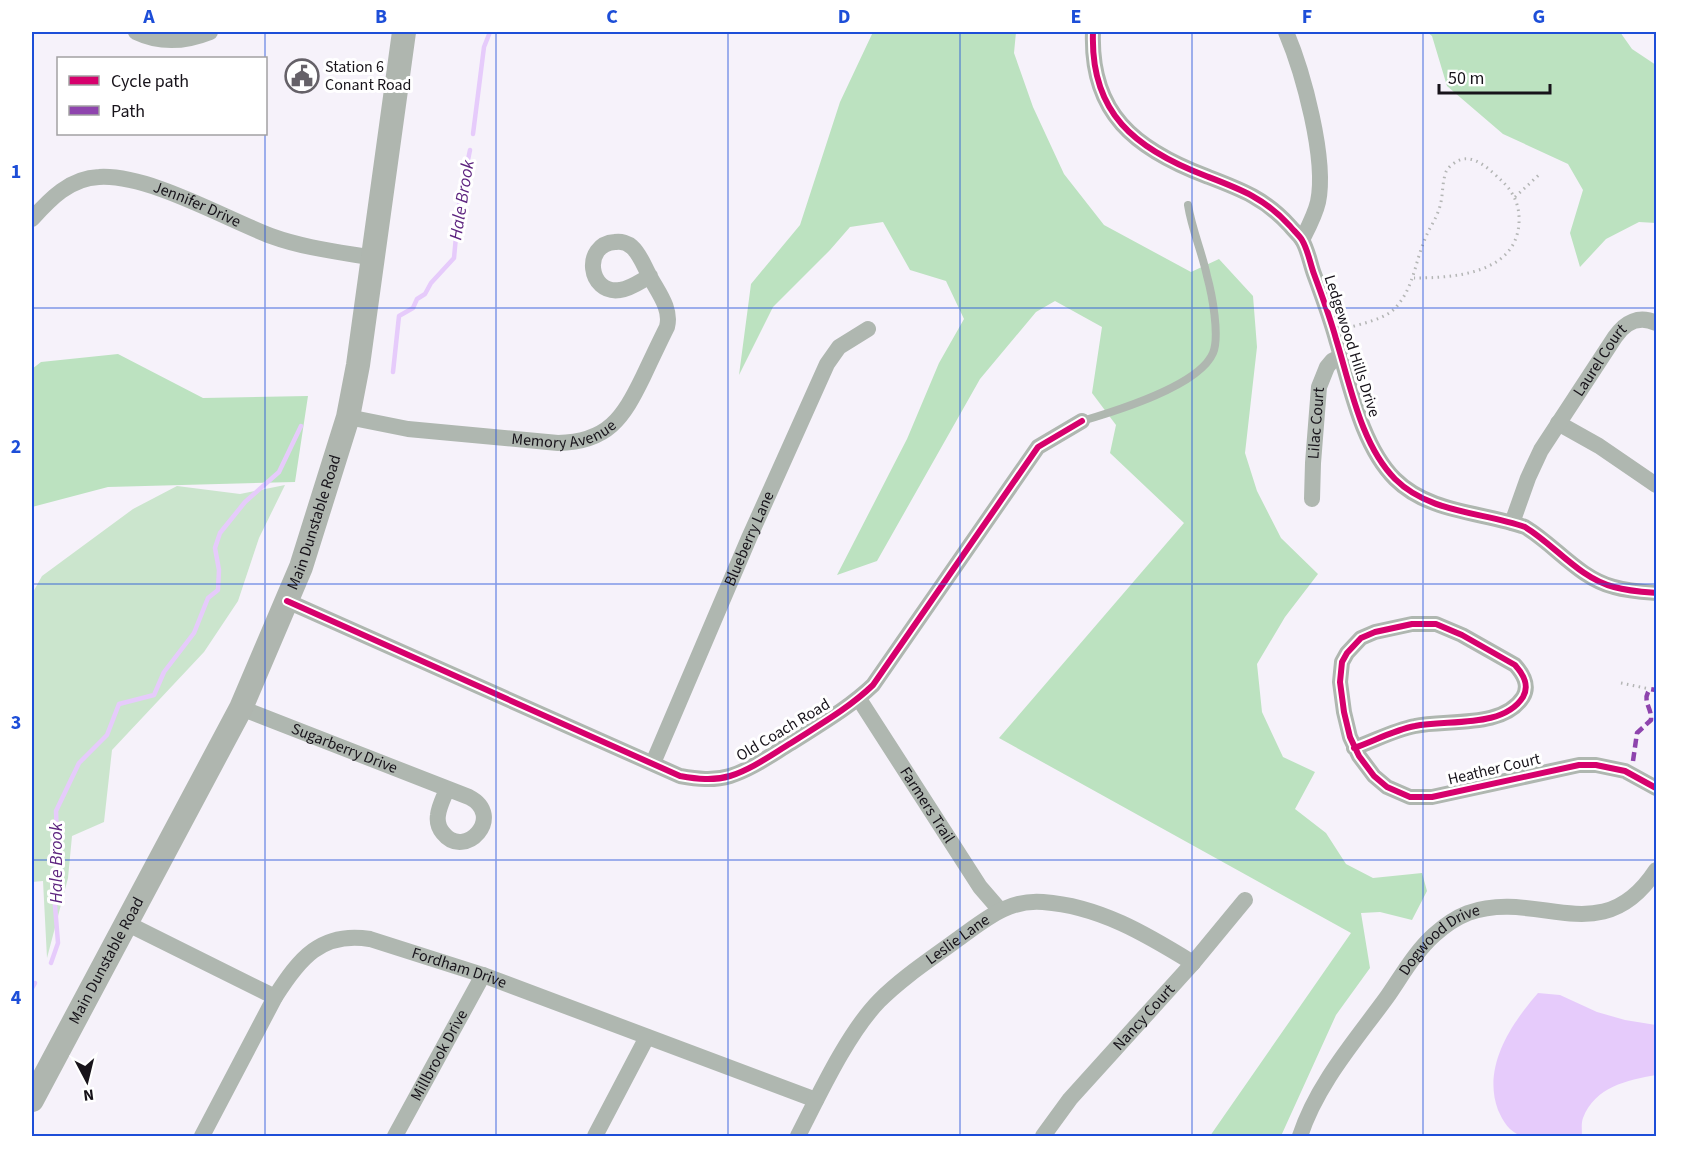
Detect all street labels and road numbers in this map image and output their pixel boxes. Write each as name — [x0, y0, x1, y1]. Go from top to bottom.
street label: Jennifer Drive — [150, 176, 244, 233]
street label: Ledgewood Hills Drive — [1319, 272, 1385, 420]
street label: Laurel Court — [1568, 318, 1632, 401]
street label: Lilac Court — [1302, 386, 1330, 460]
street label: Memory Avenue — [511, 415, 621, 454]
street label: Main Dunstable Road — [281, 452, 346, 593]
street label: Blueberry Lane — [719, 488, 780, 590]
street label: Old Coach Road — [732, 693, 834, 767]
street label: Sugarberry Drive — [288, 718, 401, 779]
street label: Heather Court — [1446, 748, 1543, 790]
street label: Farmers Trail — [894, 763, 960, 847]
street label: Main Dunstable Road — [63, 893, 149, 1028]
street label: Dogwood Drive — [1394, 899, 1482, 980]
street label: Leslie Lane — [921, 909, 994, 970]
street label: Fordham Drive — [409, 942, 510, 994]
street label: Nancy Court — [1108, 979, 1180, 1055]
street label: Millbrook Drive — [405, 1006, 473, 1105]

